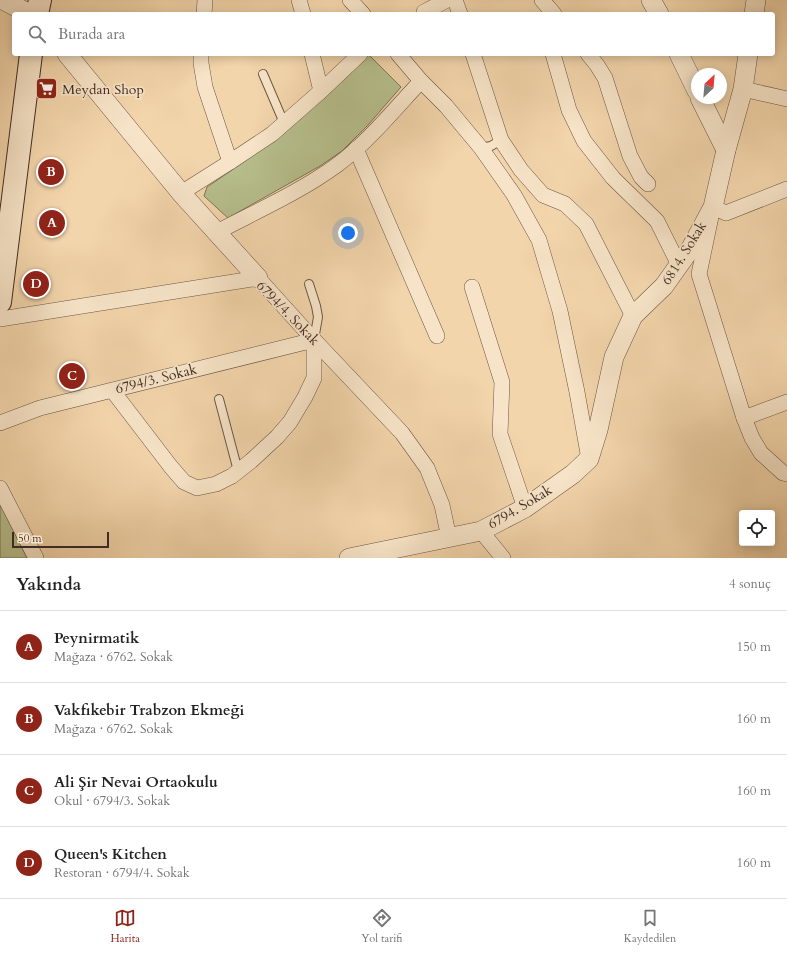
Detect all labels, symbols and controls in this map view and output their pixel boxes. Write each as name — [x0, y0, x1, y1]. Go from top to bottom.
search box — [12, 12, 775, 56]
icon: search — [26, 23, 48, 45]
text: Burada ara — [58, 24, 125, 44]
north arrow — [691, 68, 727, 104]
supermarket icon: Meydan Shop — [33, 76, 59, 102]
place label: Meydan Shop — [62, 80, 144, 99]
pin: B — [38, 157, 64, 187]
pin: A — [39, 208, 65, 238]
street label: 6814. Sokak — [657, 217, 711, 288]
your location — [338, 223, 358, 243]
pin: D — [23, 269, 49, 299]
street label: 6794/4. Sokak — [252, 276, 324, 350]
street label: 6794/3. Sokak — [113, 360, 199, 398]
pin: C — [59, 361, 85, 391]
street label: 6794. Sokak — [484, 480, 556, 534]
map controls — [739, 510, 775, 546]
button: locate — [739, 510, 775, 546]
scale bar — [12, 530, 109, 549]
text: 50 m — [18, 531, 42, 546]
text: Yakında — [16, 573, 81, 596]
text: 4 sonuç — [729, 575, 771, 593]
text: Peynirmatik — [54, 628, 139, 648]
text: A — [24, 638, 34, 656]
text: 150 m — [737, 638, 771, 656]
text: Mağaza · 6762. Sokak — [54, 648, 173, 666]
text: Vakfıkebir Trabzon Ekmeği — [54, 700, 244, 720]
text: B — [24, 710, 34, 728]
text: 160 m — [737, 710, 771, 728]
text: Mağaza · 6762. Sokak — [54, 720, 173, 738]
text: Ali Şir Nevai Ortaokulu — [54, 772, 218, 792]
text: C — [24, 782, 34, 800]
text: 160 m — [737, 782, 771, 800]
text: Okul · 6794/3. Sokak — [54, 792, 170, 810]
text: Queen's Kitchen — [54, 844, 167, 864]
text: D — [23, 854, 35, 872]
text: 160 m — [737, 854, 771, 872]
text: Restoran · 6794/4. Sokak — [54, 864, 190, 882]
tab: Harita — [111, 907, 140, 946]
tab: Yol tarifi — [361, 907, 403, 946]
tab: Kaydedilen — [624, 907, 676, 946]

